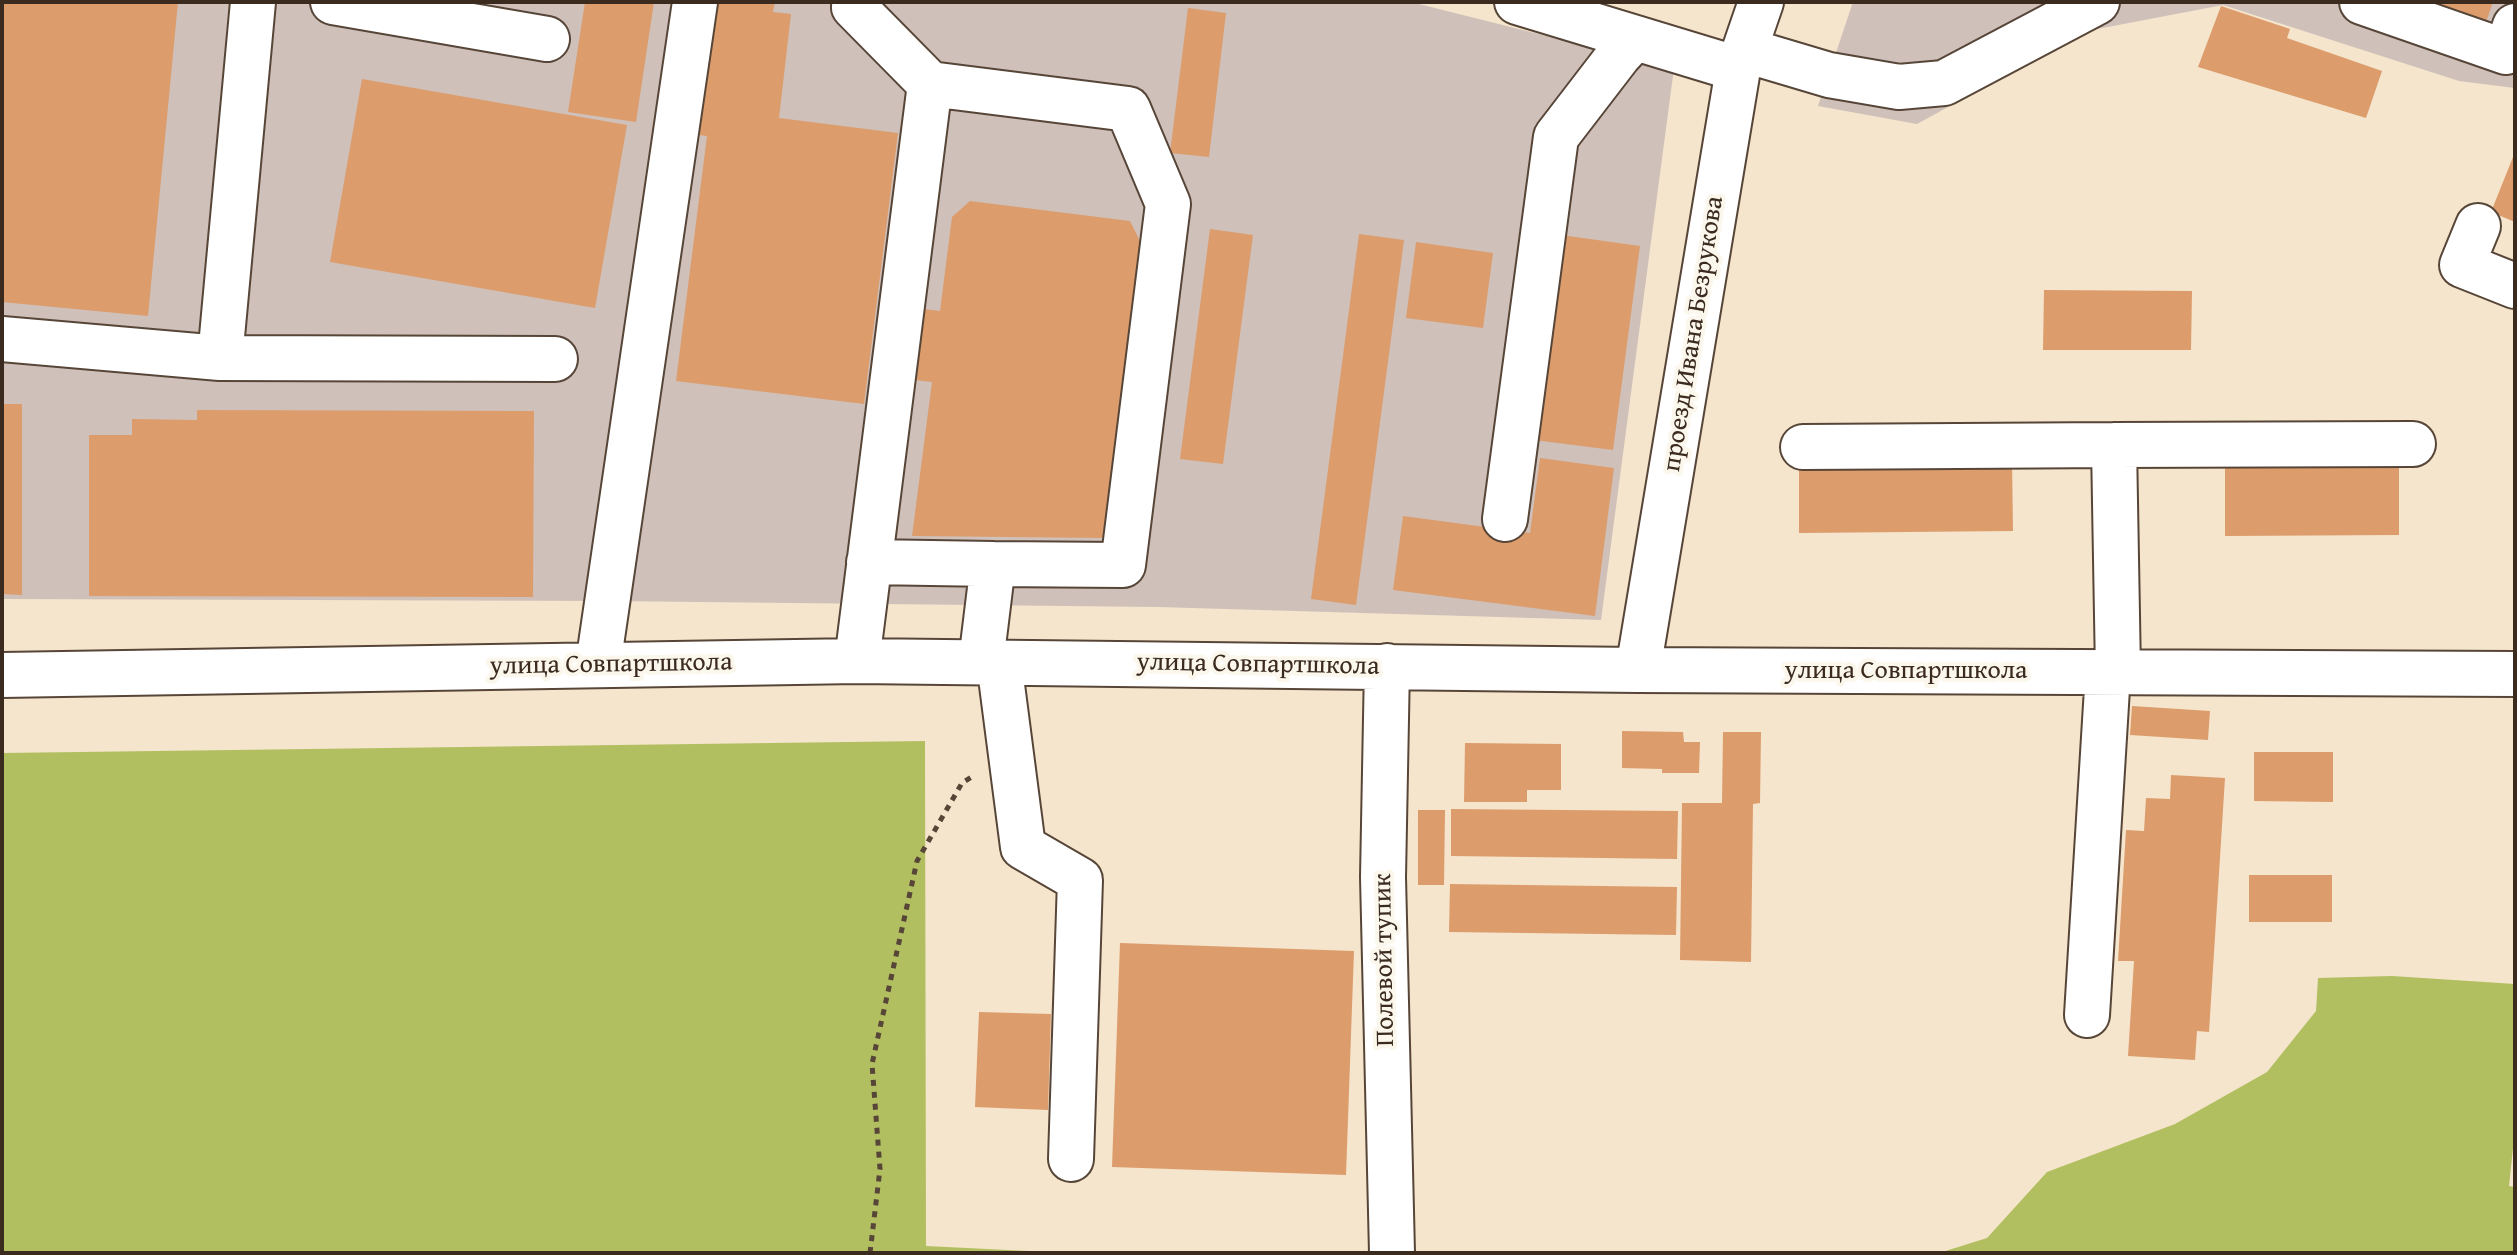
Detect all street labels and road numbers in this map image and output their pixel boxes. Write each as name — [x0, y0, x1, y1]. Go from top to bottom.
street label: проезд Ивана Безрукова — [1657, 194, 1731, 474]
street label: улица Совпартшкола — [489, 647, 733, 683]
street label: улица Совпартшкола — [1136, 647, 1380, 683]
street label: улица Совпартшкола — [1785, 655, 2027, 687]
street label: Полевой тупик — [1368, 873, 1402, 1047]

